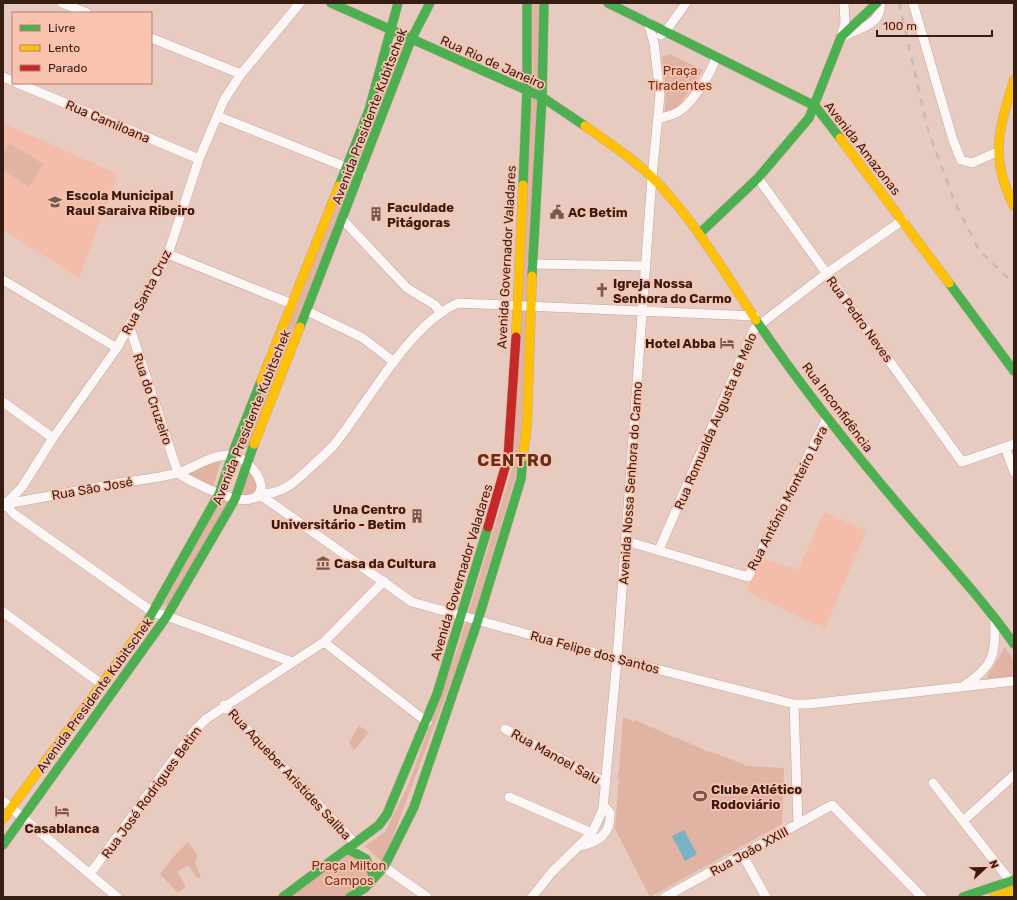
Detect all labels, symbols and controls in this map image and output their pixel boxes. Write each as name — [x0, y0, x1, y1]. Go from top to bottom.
legend — [12, 12, 152, 84]
scale bar — [877, 12, 992, 38]
text: 100 m — [883, 19, 917, 33]
text: Livre — [48, 21, 76, 35]
street label: Avenida Presidente Kubitschek — [329, 26, 410, 206]
street label: Rua Rio de Janeiro — [438, 33, 548, 92]
text: Lento — [48, 41, 80, 55]
text: Parado — [48, 61, 87, 75]
park label: Praça Tiradentes — [648, 63, 713, 93]
street label: Rua Camiloana — [63, 97, 152, 146]
street label: Avenida Amazonas — [821, 99, 904, 198]
street label: Avenida Governador Valadares — [494, 165, 519, 349]
place label: Escola Municipal Raul Saraiva Ribeiro — [66, 188, 195, 218]
school or university icon: Escola Municipal Raul Saraiva Ribeiro — [47, 194, 63, 210]
place label: Faculdade Pitágoras — [387, 200, 454, 230]
public building icon: AC Betim — [549, 204, 565, 220]
place label: AC Betim — [568, 205, 628, 220]
building icon: Faculdade Pitágoras — [368, 206, 384, 222]
street label: Rua Santa Cruz — [119, 247, 174, 337]
street label: Rua Pedro Neves — [823, 273, 896, 365]
place label: Igreja Nossa Senhora do Carmo — [613, 276, 732, 306]
church icon: Igreja Nossa Senhora do Carmo — [594, 282, 610, 298]
street label: Avenida Presidente Kubitschek — [209, 327, 294, 507]
street label: Rua Romualda Augusta de Melo — [671, 331, 761, 512]
hotel icon: Hotel Abba — [719, 335, 735, 351]
place label: Hotel Abba — [645, 336, 716, 351]
street label: Rua do Cruzeiro — [130, 351, 175, 447]
street label: Rua Inconfidência — [799, 360, 876, 455]
street label: Avenida Nossa Senhora do Carmo — [616, 381, 645, 585]
street label: Rua Antônio Monteiro Lara — [744, 423, 830, 573]
district label: CENTRO — [477, 450, 553, 470]
street label: Rua São José — [50, 474, 134, 503]
street label: Avenida Governador Valadares — [427, 482, 496, 662]
place label: Una Centro Universitário - Betim — [271, 502, 406, 532]
building icon: Una Centro Universitário - Betim — [409, 508, 425, 524]
museum icon: Casa da Cultura — [315, 555, 331, 571]
place label: Casa da Cultura — [334, 556, 436, 571]
street label: Avenida Presidente Kubitschek — [33, 615, 156, 775]
street label: Rua Felipe dos Santos — [529, 628, 661, 677]
street label: Rua Aqueber Aristides Saliba — [225, 706, 354, 843]
street label: Rua José Rodrigues Betim — [98, 723, 205, 862]
street label: Rua Manoel Salu — [509, 726, 603, 787]
place label: Clube Atlético Rodoviário — [711, 782, 802, 812]
sports icon: Clube Atlético Rodoviário — [692, 788, 708, 804]
hotel icon: Casablanca — [54, 803, 70, 819]
place label: Casablanca — [25, 821, 99, 836]
street label: Rua João XXIII — [707, 824, 791, 879]
north arrow — [965, 848, 1005, 888]
park label: Praça Milton Campos — [312, 858, 386, 888]
text: N — [986, 858, 1001, 871]

